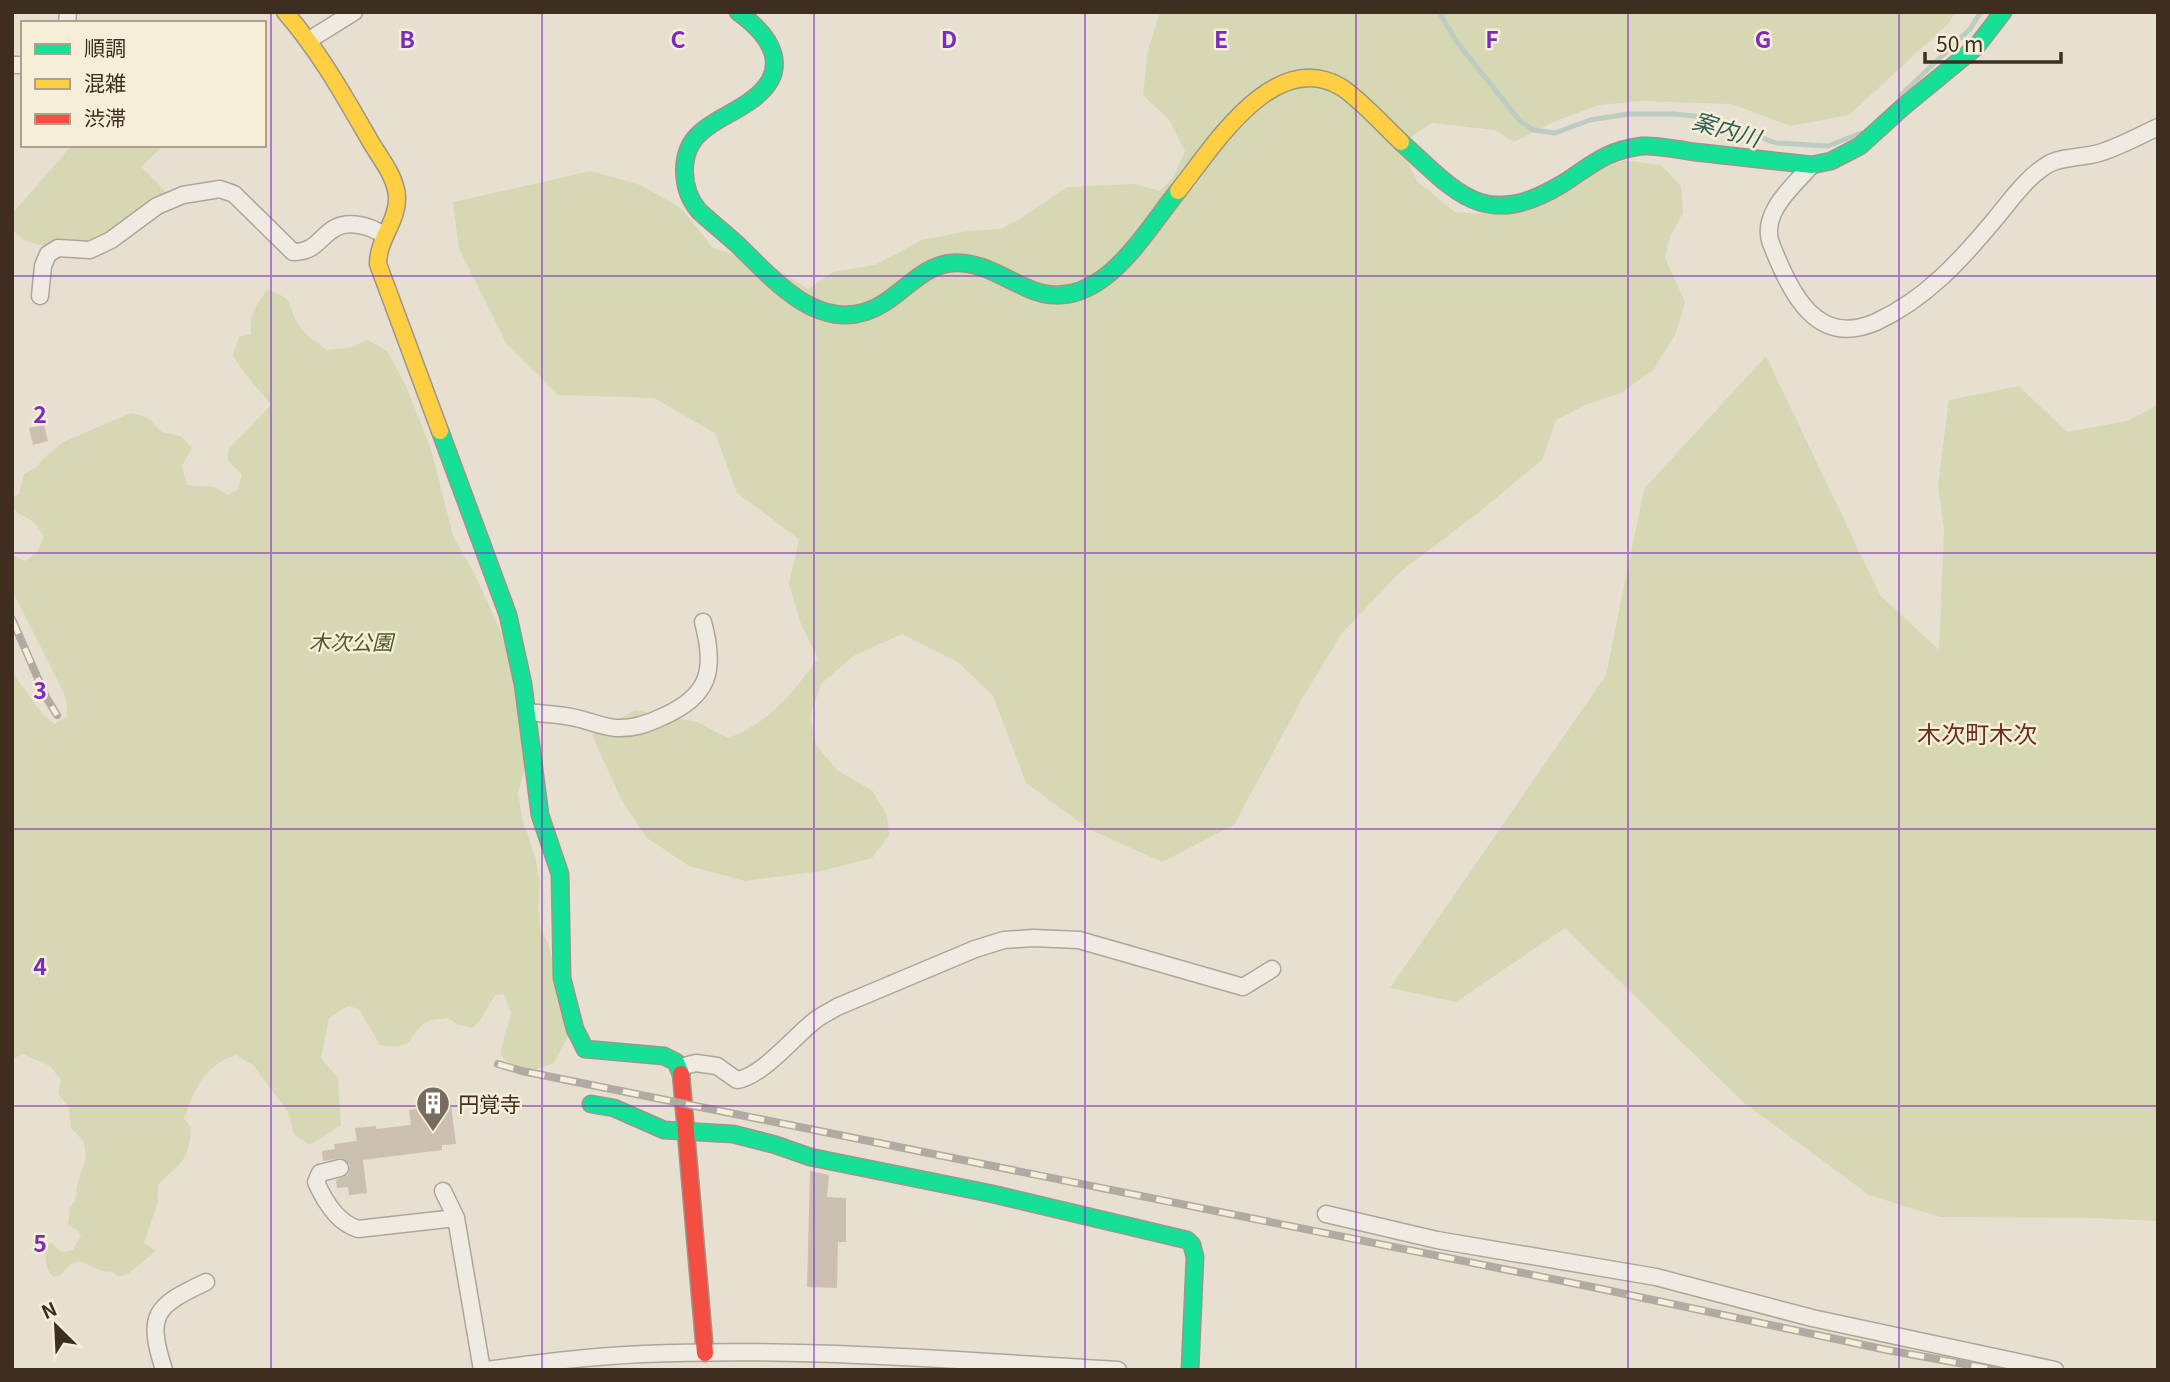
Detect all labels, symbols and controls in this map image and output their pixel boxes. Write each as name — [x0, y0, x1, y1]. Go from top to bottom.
legend — [21, 21, 266, 147]
text: B — [399, 21, 415, 55]
text: C — [670, 21, 686, 55]
text: D — [941, 21, 957, 55]
text: E — [1214, 21, 1228, 55]
text: F — [1485, 21, 1499, 55]
text: G — [1755, 21, 1771, 55]
scale bar — [1925, 21, 2062, 65]
text: 50 m — [1936, 28, 1983, 58]
text: 順調 — [84, 32, 126, 62]
text: 混雑 — [84, 67, 126, 97]
text: 渋滞 — [84, 102, 126, 132]
water label: 案内川 — [1689, 102, 1768, 155]
text: 2 — [33, 396, 47, 430]
park label: 木次公園 — [309, 626, 396, 656]
text: 3 — [33, 672, 47, 706]
district label: 木次町木次 — [1917, 715, 2037, 750]
text: 4 — [33, 948, 47, 982]
building icon: 円覚寺 — [414, 1084, 452, 1133]
place label: 円覚寺 — [458, 1088, 521, 1118]
text: 5 — [33, 1225, 47, 1259]
north arrow — [21, 1291, 91, 1361]
text: N — [36, 1294, 60, 1324]

